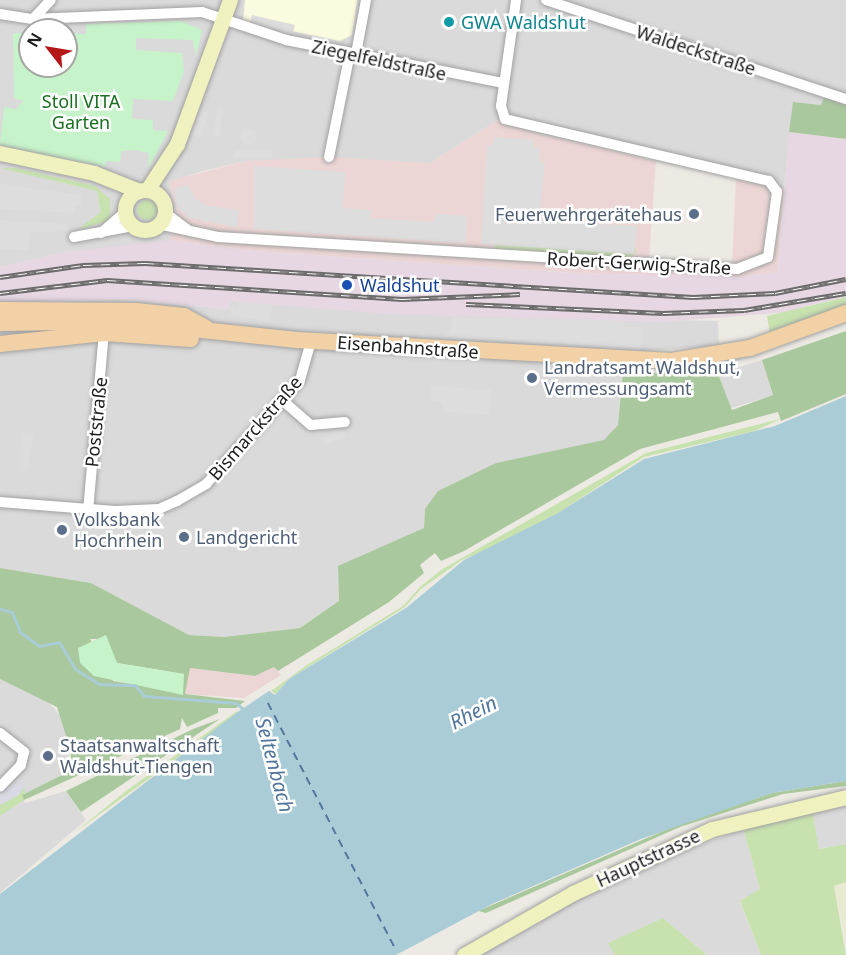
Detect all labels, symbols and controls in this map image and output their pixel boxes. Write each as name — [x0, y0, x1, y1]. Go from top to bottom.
place label: GWA Waldshut — [461, 11, 586, 33]
marker: GWA Waldshut — [442, 15, 456, 29]
north arrow — [18, 18, 78, 78]
street label: Waldeckstraße — [634, 21, 758, 79]
text: N — [22, 29, 47, 51]
street label: Ziegelfeldstraße — [310, 35, 448, 85]
park label: Stoll VITA Garten — [42, 91, 120, 134]
place label: Feuerwehrgerätehaus — [495, 203, 682, 225]
marker: Feuerwehrgerätehaus — [687, 207, 701, 221]
street label: Robert-Gerwig-Straße — [546, 247, 732, 279]
place label: Waldshut — [360, 274, 440, 296]
marker: Waldshut — [338, 276, 356, 294]
street label: Eisenbahnstraße — [337, 331, 479, 363]
place label: Landratsamt Waldshut, Vermessungsamt — [544, 357, 741, 400]
street label: Bismarckstraße — [204, 371, 306, 485]
marker: Landratsamt Waldshut, Vermessungsamt — [525, 371, 539, 385]
street label: Poststraße — [81, 376, 111, 468]
place label: Volksbank Hochrhein — [74, 509, 162, 552]
marker: Volksbank Hochrhein — [55, 523, 69, 537]
place label: Landgericht — [196, 526, 297, 548]
marker: Landgericht — [177, 530, 191, 544]
water label: Rhein — [445, 690, 501, 734]
water label: Seltenbach — [251, 715, 299, 815]
place label: Staatsanwaltschaft Waldshut-Tiengen — [60, 735, 219, 777]
marker: Staatsanwaltschaft Waldshut-Tiengen — [41, 749, 55, 763]
street label: Hauptstrasse — [593, 825, 703, 891]

